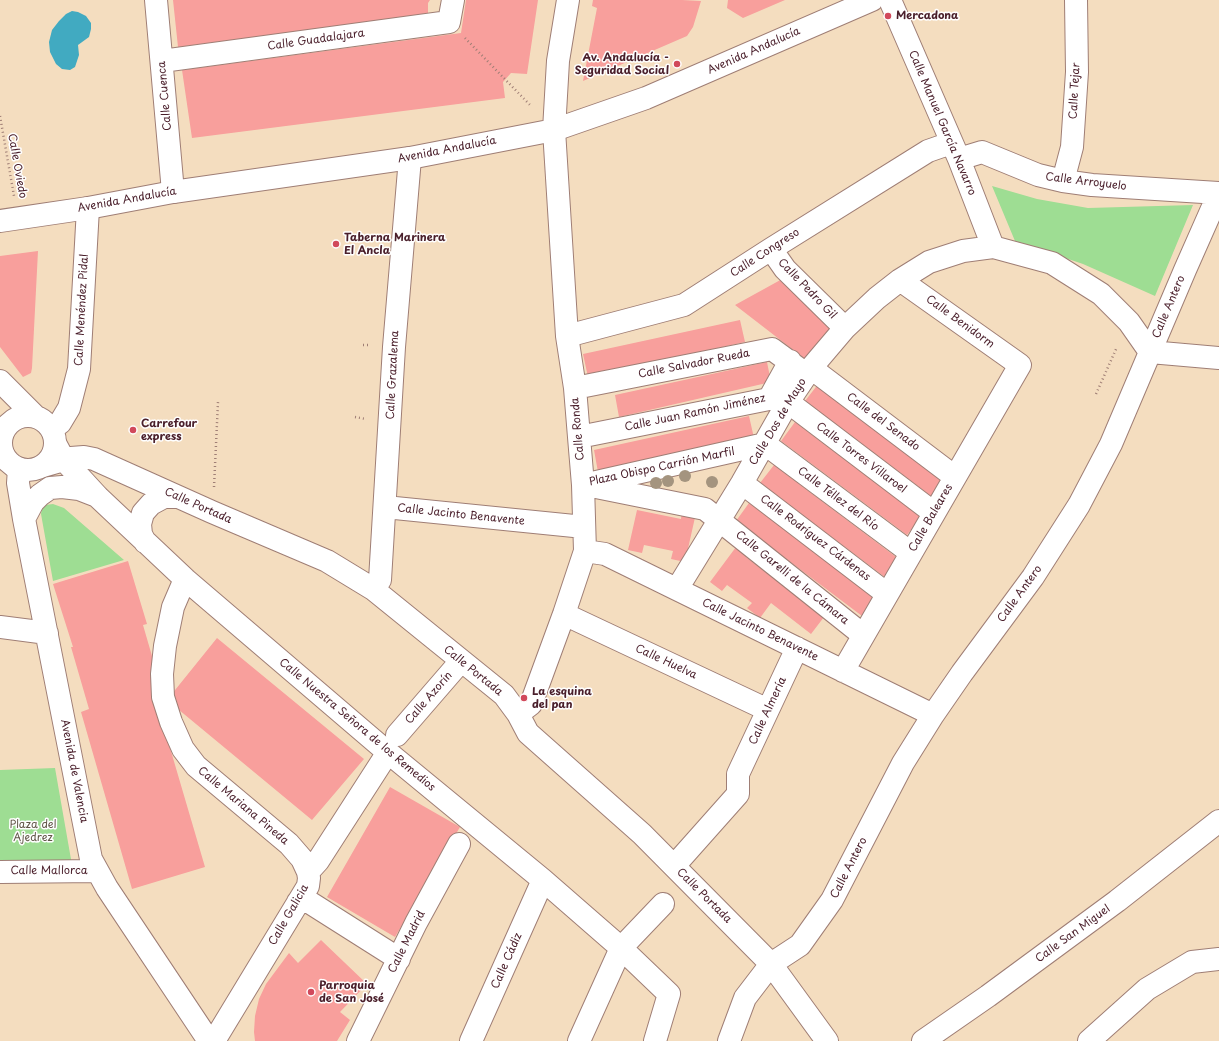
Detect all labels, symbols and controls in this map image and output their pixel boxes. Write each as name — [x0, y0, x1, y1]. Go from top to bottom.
place label: Mercadona — [896, 9, 959, 23]
marker: Mercadona — [883, 11, 893, 21]
street label: Avenida Andalucía — [706, 25, 802, 77]
street label: Calle Guadalajara — [267, 27, 365, 53]
street label: Calle Manuel García Navarro — [905, 49, 979, 197]
place label: Av. Andalucía - Seguridad Social — [575, 51, 669, 77]
marker: Av. Andalucía - Seguridad Social — [672, 59, 682, 69]
street label: Calle Cuenca — [155, 61, 175, 131]
street label: Calle Tejar — [1067, 62, 1083, 120]
street label: Calle Oviedo — [5, 133, 29, 199]
street label: Avenida Andalucía — [397, 134, 497, 166]
street label: Calle Arroyuelo — [1045, 170, 1127, 194]
street label: Avenida Andalucía — [77, 185, 177, 215]
street label: Calle Congreso — [728, 226, 802, 280]
place label: Taberna Marinera El Ancla — [344, 231, 446, 257]
marker: Taberna Marinera El Ancla — [331, 239, 341, 249]
street label: Calle Menéndez Pidal — [72, 253, 92, 367]
street label: Calle Pedro Gil — [775, 256, 839, 322]
street label: Calle Antero — [1150, 274, 1188, 340]
street label: Calle Benidorm — [923, 293, 997, 351]
street label: Calle Grazalema — [384, 330, 402, 420]
street label: Calle Salvador Rueda — [637, 347, 751, 381]
street label: Calle Dos de Mayo — [747, 376, 809, 468]
street label: Calle del Senado — [844, 390, 922, 454]
street label: Calle Juan Ramón Jiménez — [624, 392, 766, 434]
street label: Calle Ronda — [569, 397, 587, 461]
place label: Carrefour express — [141, 417, 197, 443]
street label: Calle Torres Villaroel — [813, 420, 909, 496]
marker: Carrefour express — [128, 425, 138, 435]
street label: Plaza Obispo Carrión Marfil — [588, 445, 736, 489]
street label: Calle Téllez del Río — [795, 464, 881, 534]
street label: Calle Baleares — [906, 482, 956, 554]
street label: Calle Portada — [162, 485, 234, 527]
street label: Calle Rodríguez Cárdenas — [757, 492, 873, 584]
street label: Calle Jacinto Benavente — [397, 502, 525, 528]
street label: Calle Garelli de la Cámara — [733, 528, 851, 628]
street label: Calle Antero — [995, 563, 1045, 625]
street label: Calle Jacinto Benavente — [700, 596, 820, 664]
street label: Calle Huelva — [633, 642, 699, 682]
street label: Calle Portada — [441, 643, 505, 699]
street label: Calle Nuestra Señora de los Remedios — [276, 656, 438, 794]
street label: Calle Azorín — [403, 669, 455, 727]
street label: Calle Almería — [747, 675, 789, 747]
place label: La esquina del pan — [532, 685, 592, 711]
marker: La esquina del pan — [519, 693, 529, 703]
street label: Avenida de Valencia — [57, 718, 91, 824]
street label: Calle Mariana Pineda — [195, 764, 291, 848]
park label: Plaza del Ajedrez — [9, 818, 57, 844]
street label: Calle Antero — [828, 835, 870, 901]
street label: Calle Mallorca — [10, 864, 88, 878]
street label: Calle Portada — [674, 866, 734, 926]
street label: Calle Galicia — [266, 882, 312, 948]
street label: Calle San Miguel — [1033, 902, 1113, 966]
street label: Calle Madrid — [386, 909, 428, 975]
street label: Calle Cádiz — [489, 931, 525, 991]
place label: Parroquia de San José — [319, 979, 384, 1005]
marker: Parroquia de San José — [306, 987, 316, 997]

